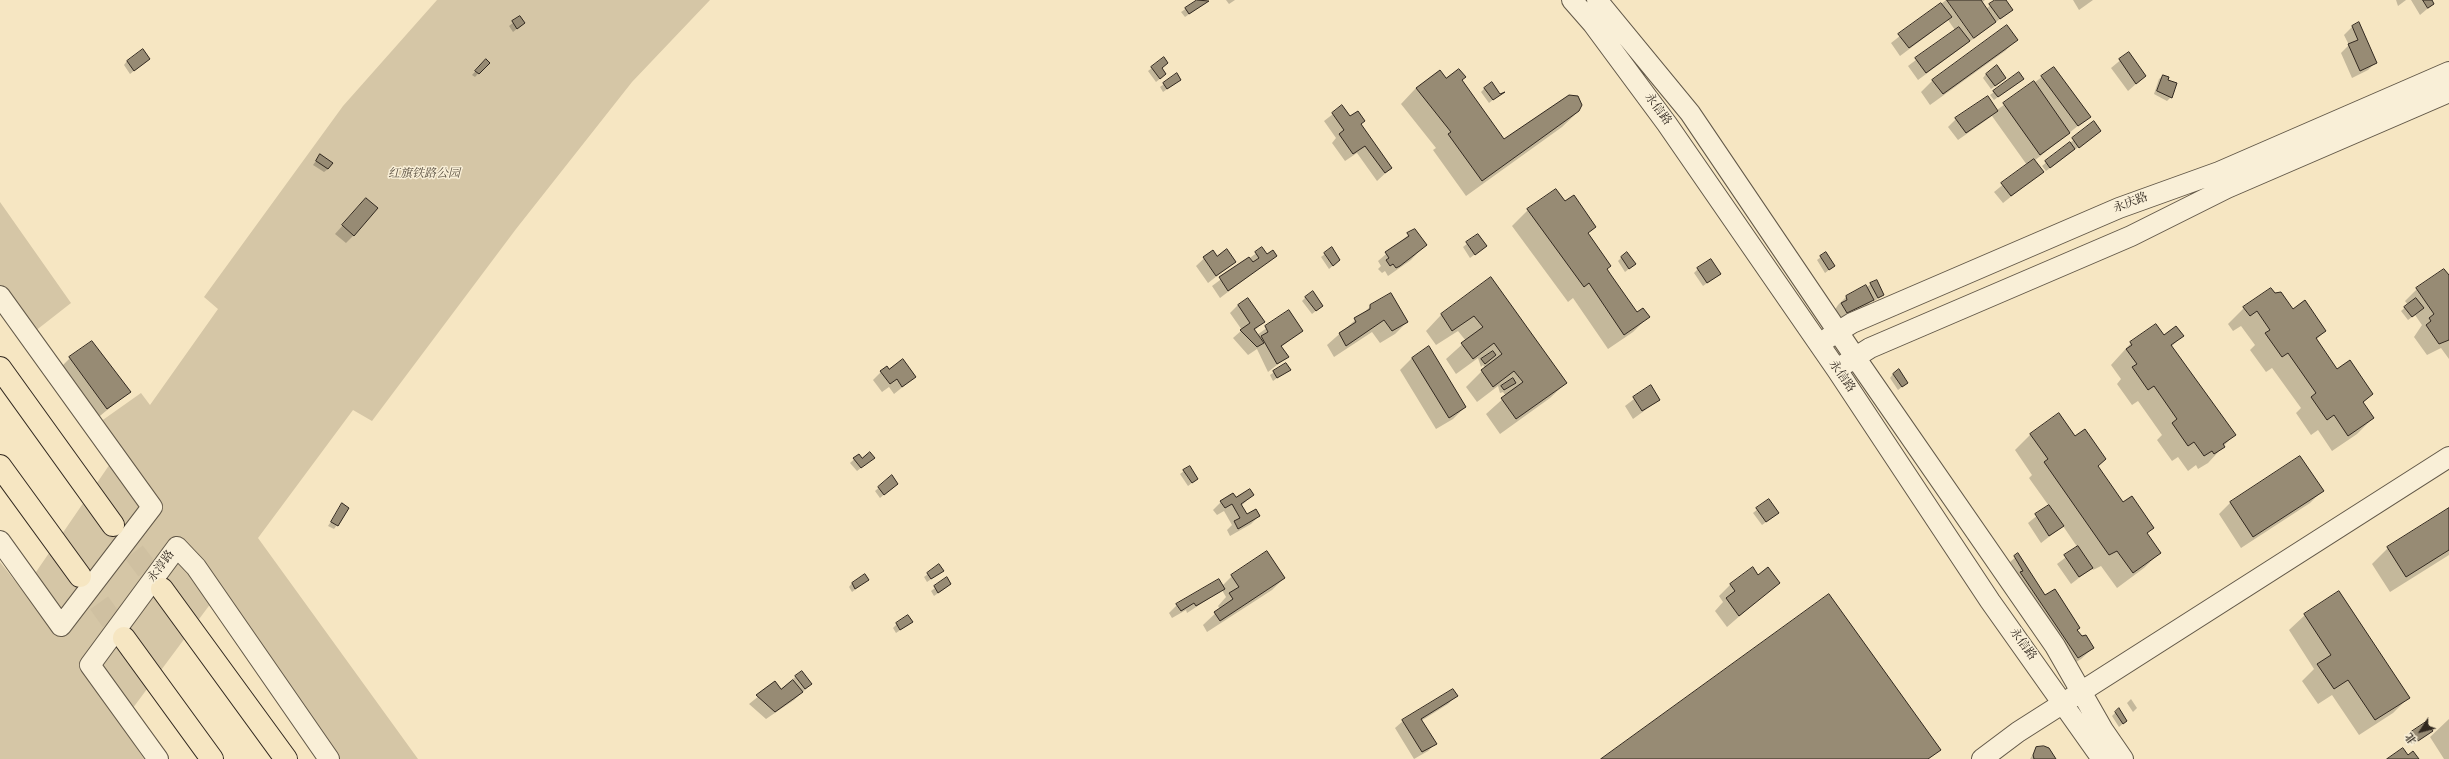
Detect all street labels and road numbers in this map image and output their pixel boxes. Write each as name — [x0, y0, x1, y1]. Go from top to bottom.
street label: 永信路 — [1641, 91, 1673, 129]
street label: 永庆路 — [2112, 191, 2150, 217]
street label: 永信路 — [1825, 358, 1857, 396]
street label: 永淳路 — [146, 548, 178, 586]
street label: 永信路 — [2006, 626, 2038, 664]

